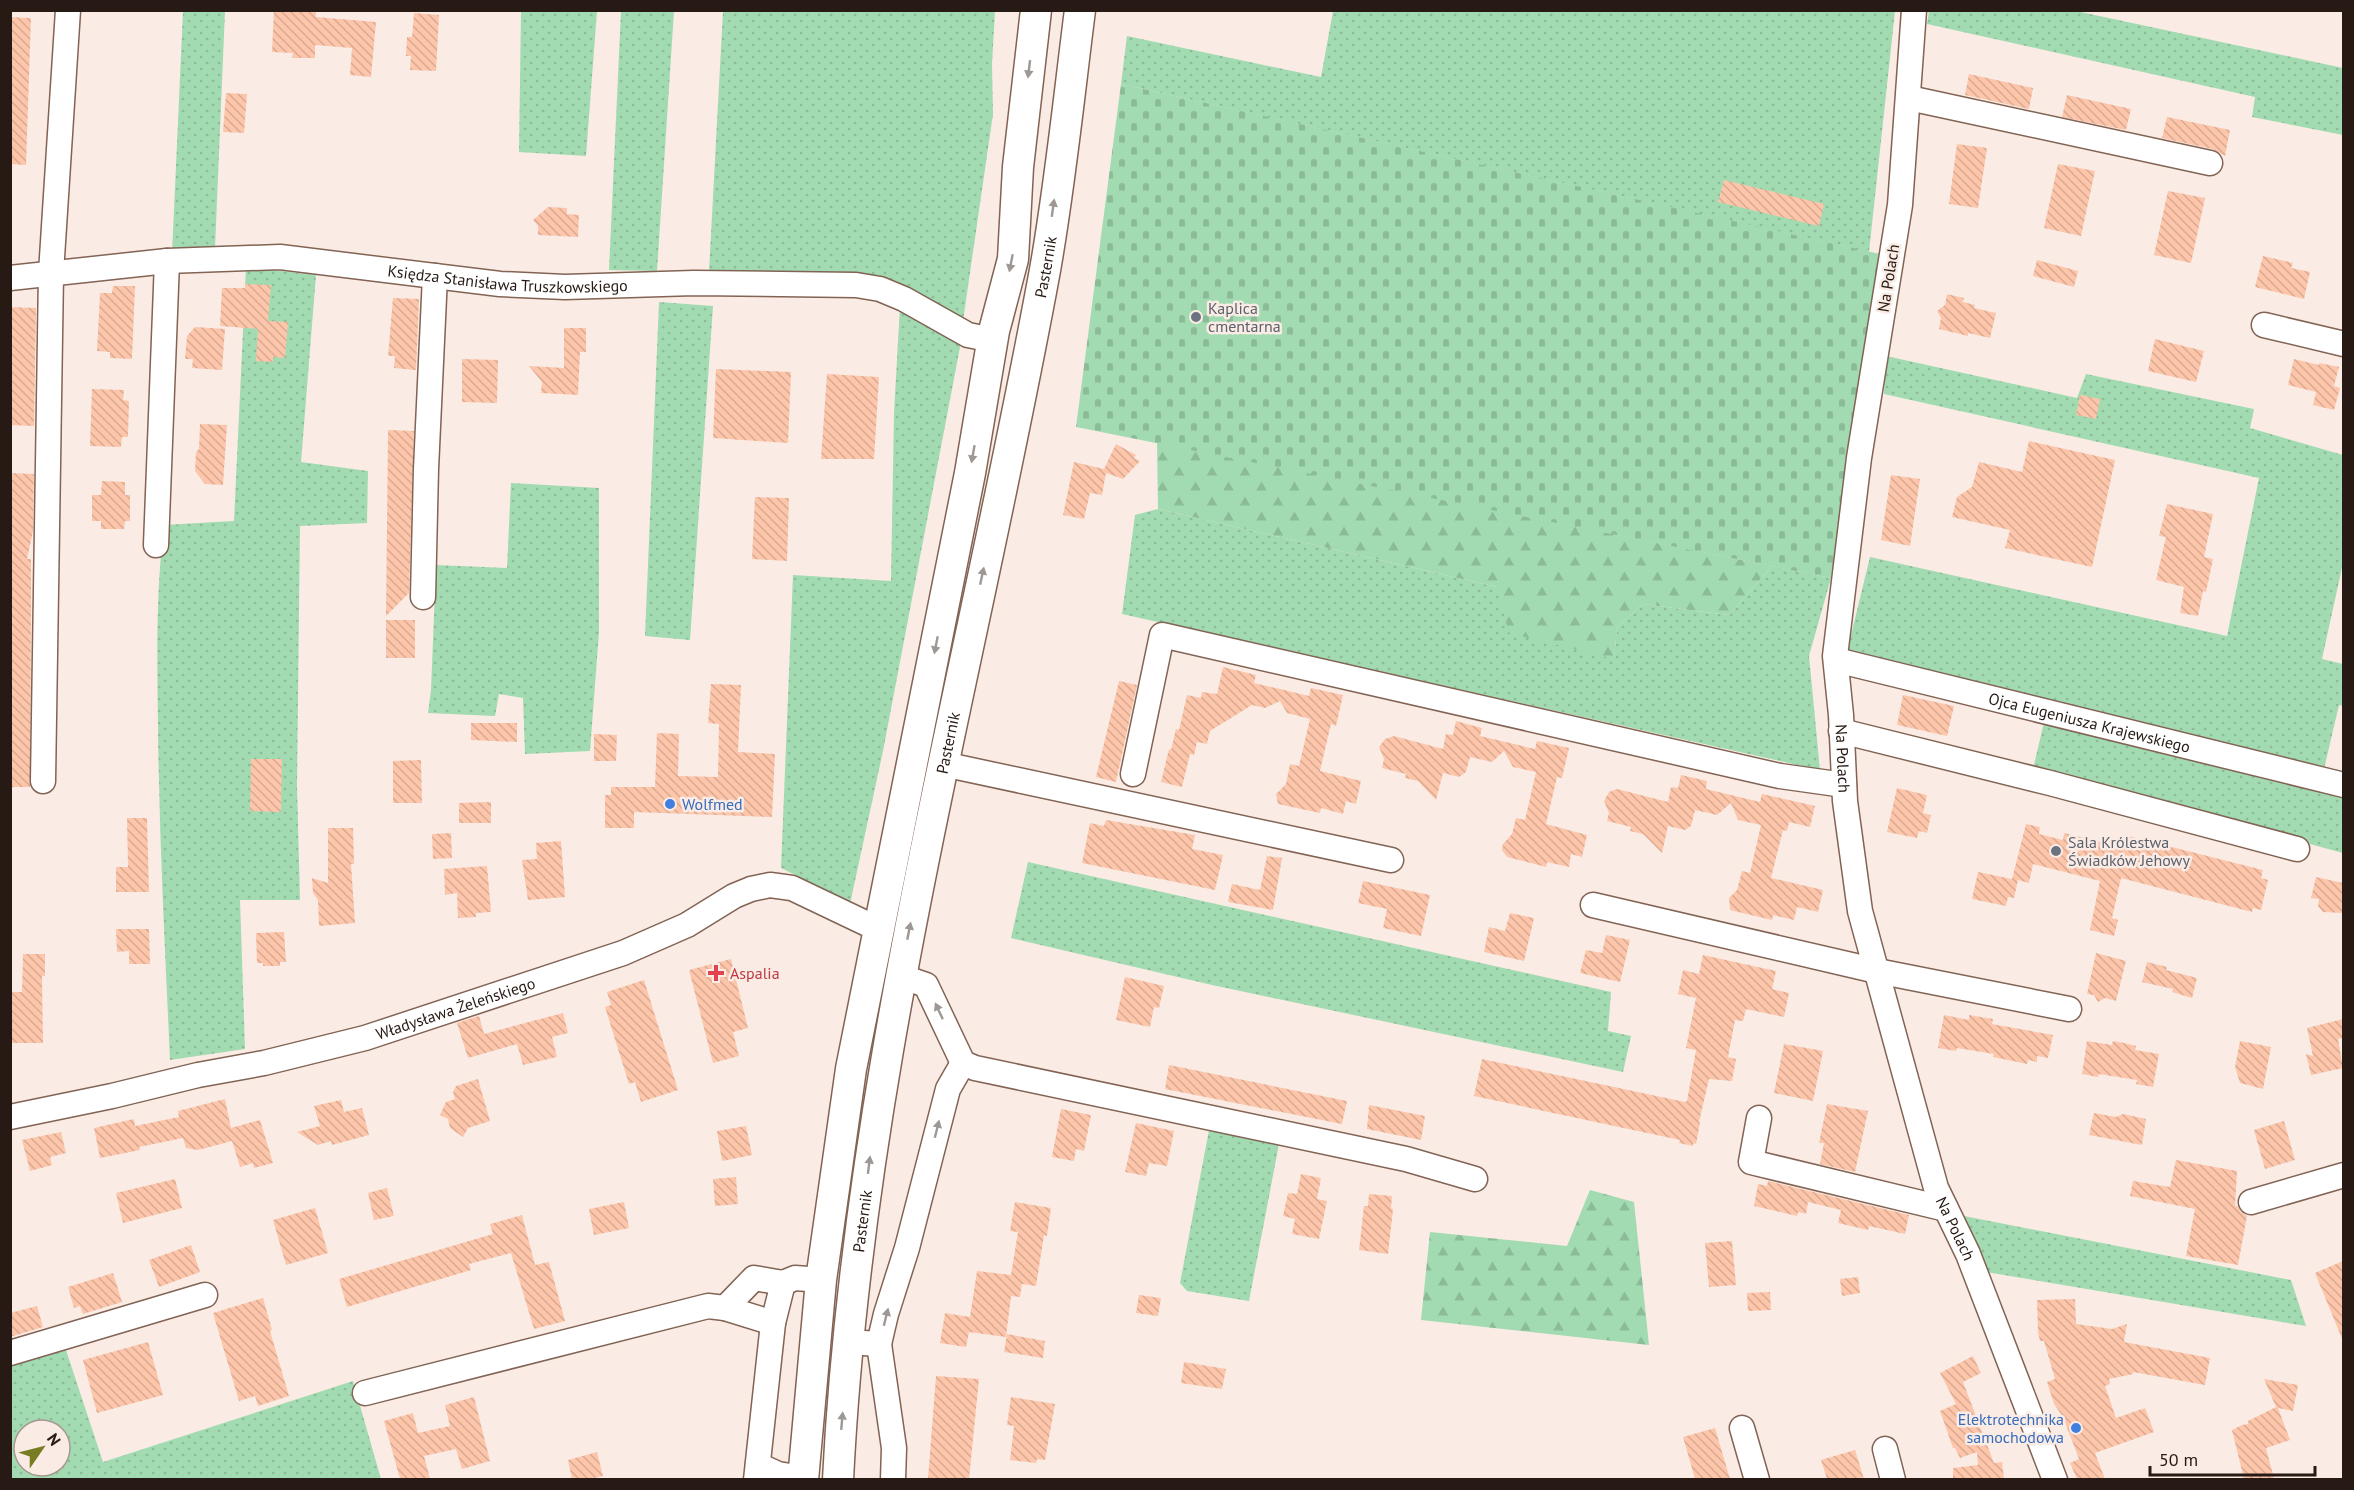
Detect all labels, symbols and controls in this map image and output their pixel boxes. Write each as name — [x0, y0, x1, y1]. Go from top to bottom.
one-way arrow — [1024, 59, 1034, 78]
one-way arrow — [1049, 199, 1058, 218]
street label: Pasternik — [1030, 234, 1061, 300]
street label: Na Polach — [1873, 243, 1903, 313]
one-way arrow — [1006, 253, 1015, 272]
street label: Księdza Stanisława Truszkowskiego — [387, 260, 628, 297]
place label: Kaplica cmentarna — [1208, 298, 1281, 336]
marker: Kaplica cmentarna — [1189, 310, 1203, 324]
one-way arrow — [968, 444, 977, 463]
one-way arrow — [978, 566, 987, 585]
one-way arrow — [931, 636, 940, 655]
street label: Ojca Eugeniusza Krajewskiego — [1987, 688, 2192, 757]
street label: Pasternik — [932, 710, 964, 776]
street label: Na Polach — [1831, 724, 1855, 793]
place label: Wolfmed — [682, 794, 743, 814]
marker: Wolfmed — [663, 797, 677, 811]
place label: Sala Królestwa Świadków Jehowy — [2068, 832, 2190, 870]
marker: Sala Królestwa Świadków Jehowy — [2049, 844, 2063, 858]
one-way arrow — [905, 921, 914, 940]
place label: Aspalia — [730, 963, 780, 983]
marker: Aspalia — [707, 964, 725, 982]
street label: Władysława Żeleńskiego — [373, 973, 538, 1044]
one-way arrow — [934, 1003, 943, 1020]
one-way arrow — [933, 1120, 943, 1138]
one-way arrow — [864, 1155, 874, 1174]
street label: Pasternik — [848, 1188, 876, 1253]
street label: Na Polach — [1932, 1193, 1979, 1263]
one-way arrow — [881, 1308, 891, 1326]
place label: Elektrotechnika samochodowa — [1958, 1409, 2064, 1447]
one-way arrow — [837, 1412, 847, 1431]
north arrow — [12, 1418, 72, 1478]
marker: Elektrotechnika samochodowa — [2069, 1421, 2083, 1435]
text: N — [43, 1429, 65, 1449]
scale bar — [2150, 1439, 2315, 1477]
text: 50 m — [2159, 1448, 2198, 1471]

